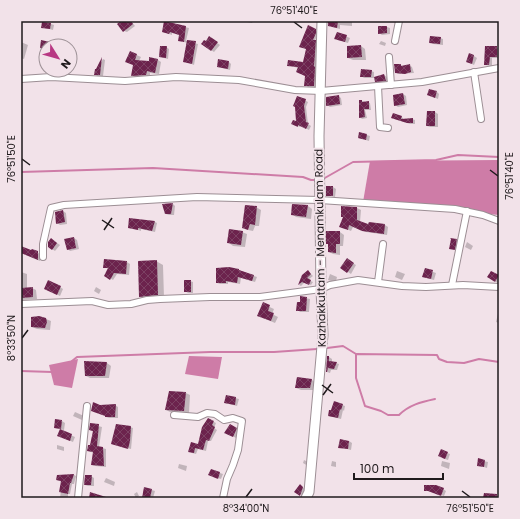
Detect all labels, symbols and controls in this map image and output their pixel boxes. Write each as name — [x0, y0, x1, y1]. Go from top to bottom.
text: 76°51'40"E — [270, 3, 318, 18]
north arrow — [38, 38, 78, 78]
text: N — [57, 56, 75, 72]
text: 76°51'50"E — [4, 135, 19, 183]
street label: Kazhakkuttam - Menamkulam Road — [310, 149, 330, 347]
text: 76°51'40"E — [502, 152, 517, 200]
text: 8°33'50"N — [4, 315, 19, 361]
scale bar — [354, 455, 443, 481]
text: 100 m — [360, 460, 394, 477]
text: 8°34'00"N — [223, 501, 269, 516]
text: 76°51'50"E — [446, 501, 494, 516]

